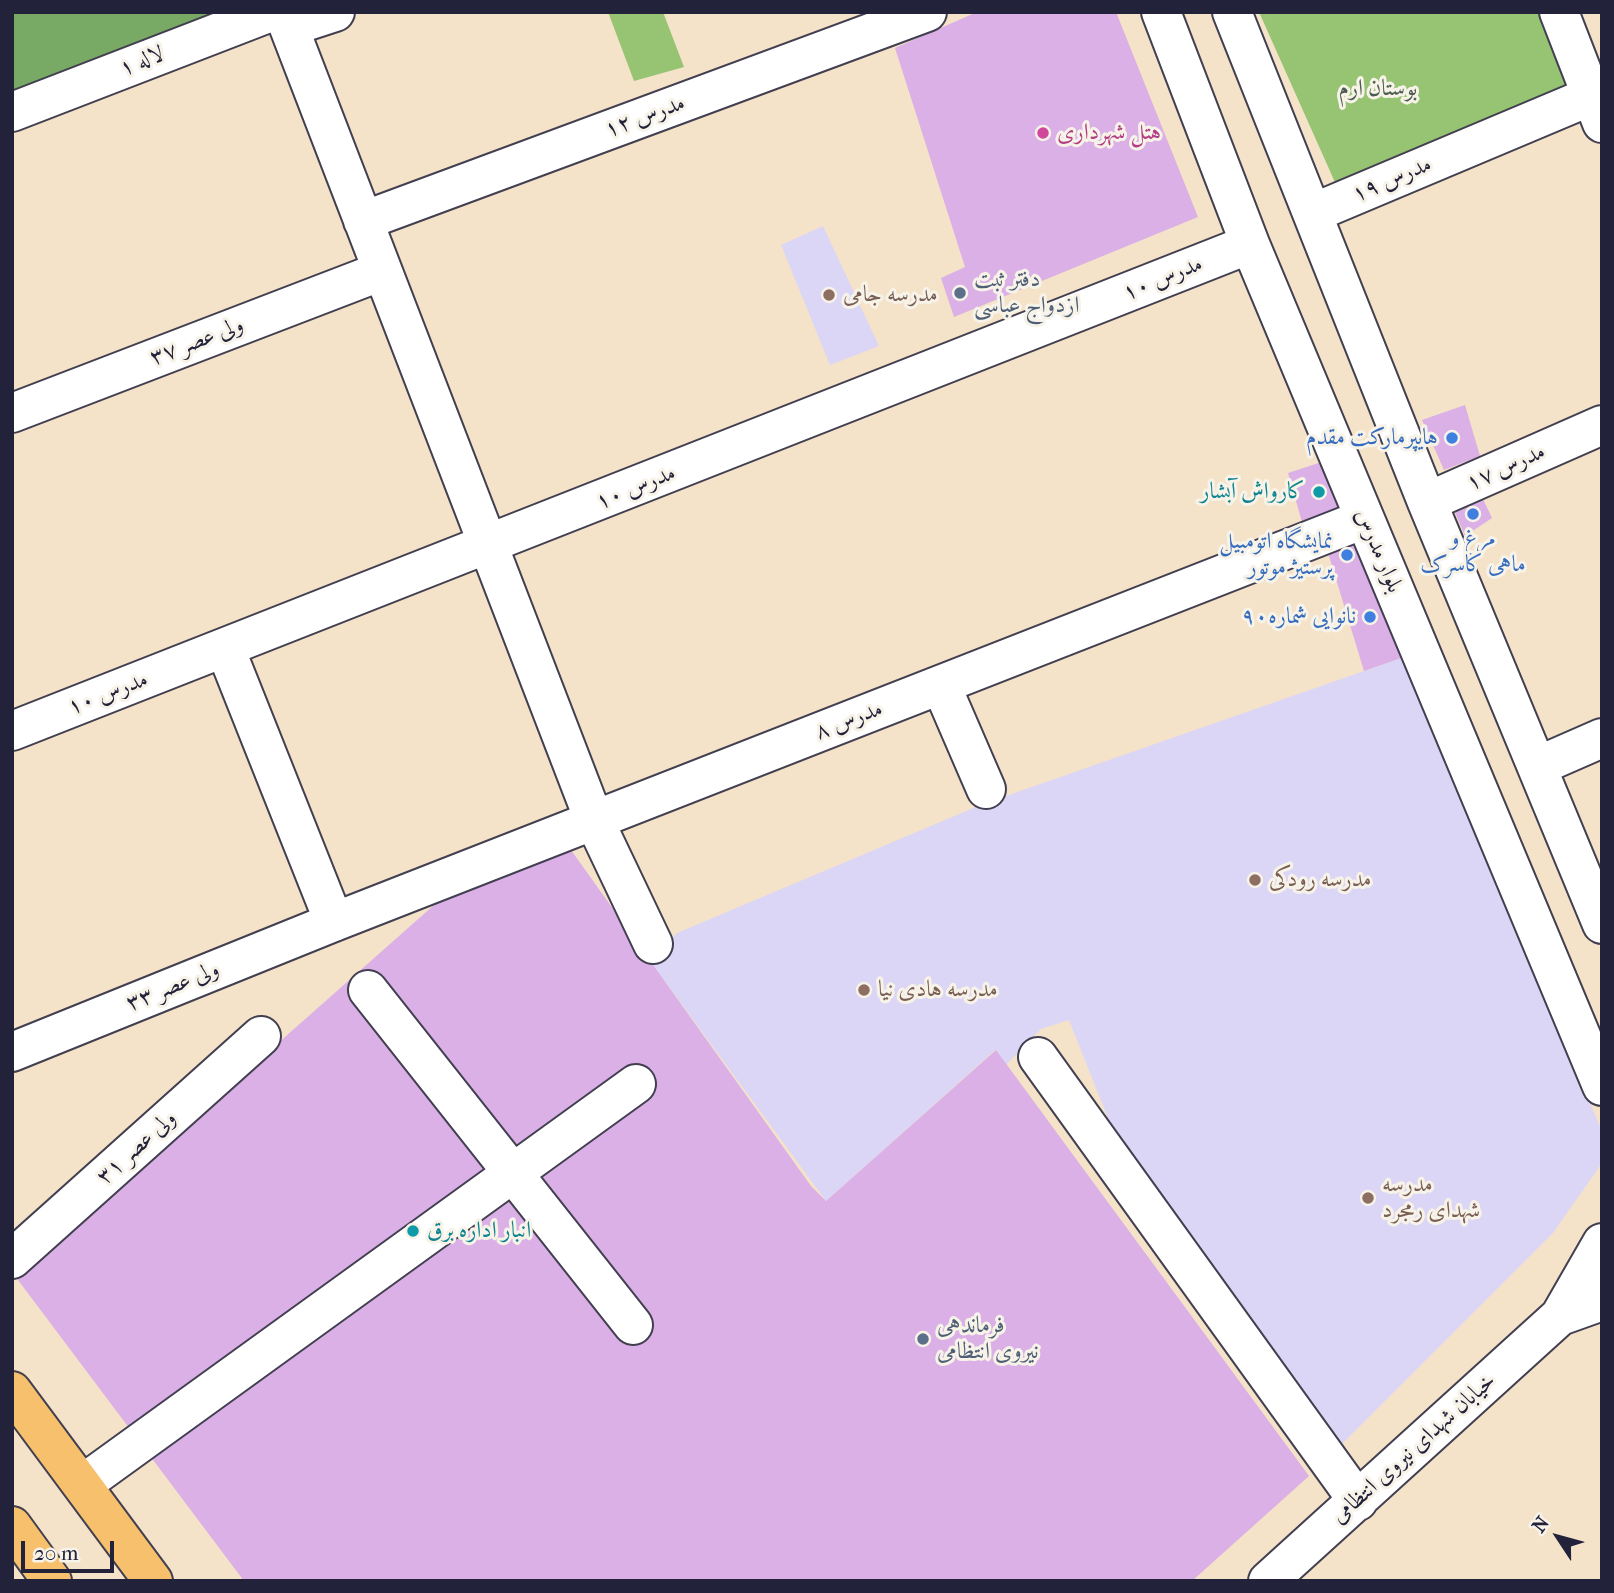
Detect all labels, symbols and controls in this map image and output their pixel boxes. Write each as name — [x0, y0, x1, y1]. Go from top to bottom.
street label: لاله ۱ — [116, 41, 168, 83]
park label: بوستان ارم — [1339, 75, 1417, 103]
street label: مدرس ۱۲ — [601, 90, 689, 144]
place label: هتل شهرداری — [1057, 119, 1161, 147]
marker: هتل شهرداری — [1035, 125, 1051, 141]
street label: مدرس ۱۹ — [1348, 151, 1436, 209]
street label: مدرس ۱۰ — [1119, 251, 1207, 307]
place label: دفتر ثبت ازدواج عباسی — [974, 266, 1079, 320]
place label: مدرسه جامی — [843, 281, 938, 309]
marker: دفتر ثبت ازدواج عباسی — [952, 285, 968, 301]
marker: مدرسه جامی — [821, 287, 837, 303]
street label: ولی عصر ۳۷ — [146, 312, 248, 372]
place label: هایپرمارکت مقدم — [1306, 424, 1438, 452]
marker: هایپرمارکت مقدم — [1444, 430, 1460, 446]
street label: مدرس ۱۷ — [1462, 438, 1550, 498]
street label: مدرس ۱۰ — [592, 460, 680, 516]
place label: کارواش آبشار — [1200, 478, 1305, 506]
marker: کارواش آبشار — [1311, 484, 1327, 500]
street label: بلوار مدرس — [1348, 505, 1408, 597]
marker: مرغ و ماهی کاسرک — [1465, 506, 1481, 522]
place label: مرغ و ماهی کاسرک — [1420, 525, 1526, 579]
place label: نمایشگاه اتومبیل پرستیژ موتور — [1219, 528, 1333, 582]
marker: نمایشگاه اتومبیل پرستیژ موتور — [1339, 547, 1355, 563]
place label: نانوایی شماره۹۰ — [1241, 603, 1356, 631]
marker: نانوایی شماره۹۰ — [1362, 609, 1378, 625]
street label: مدرس ۱۰ — [64, 666, 152, 722]
street label: مدرس ۸ — [811, 696, 887, 746]
place label: مدرسه رودکی — [1269, 866, 1371, 894]
marker: مدرسه رودکی — [1247, 872, 1263, 888]
street label: ولی عصر ۳۳ — [122, 956, 224, 1018]
place label: مدرسه هادی نیا — [878, 976, 998, 1004]
marker: مدرسه هادی نیا — [856, 982, 872, 998]
street label: ولی عصر ۳۱ — [91, 1105, 183, 1191]
place label: مدرسه شهدای رمجرد — [1382, 1171, 1480, 1225]
marker: مدرسه شهدای رمجرد — [1360, 1190, 1376, 1206]
place label: انبار اداره برق — [427, 1217, 531, 1245]
marker: انبار اداره برق — [405, 1223, 421, 1239]
place label: فرماندهی نیروی انتظامی — [937, 1312, 1039, 1366]
marker: فرماندهی نیروی انتظامی — [915, 1331, 931, 1347]
street label: خیابان شهدای نیروی انتظامی — [1326, 1368, 1502, 1530]
north arrow — [1523, 1502, 1593, 1572]
text: N — [1528, 1512, 1554, 1537]
scale bar — [24, 1526, 117, 1570]
text: 20 m — [34, 1541, 78, 1565]

